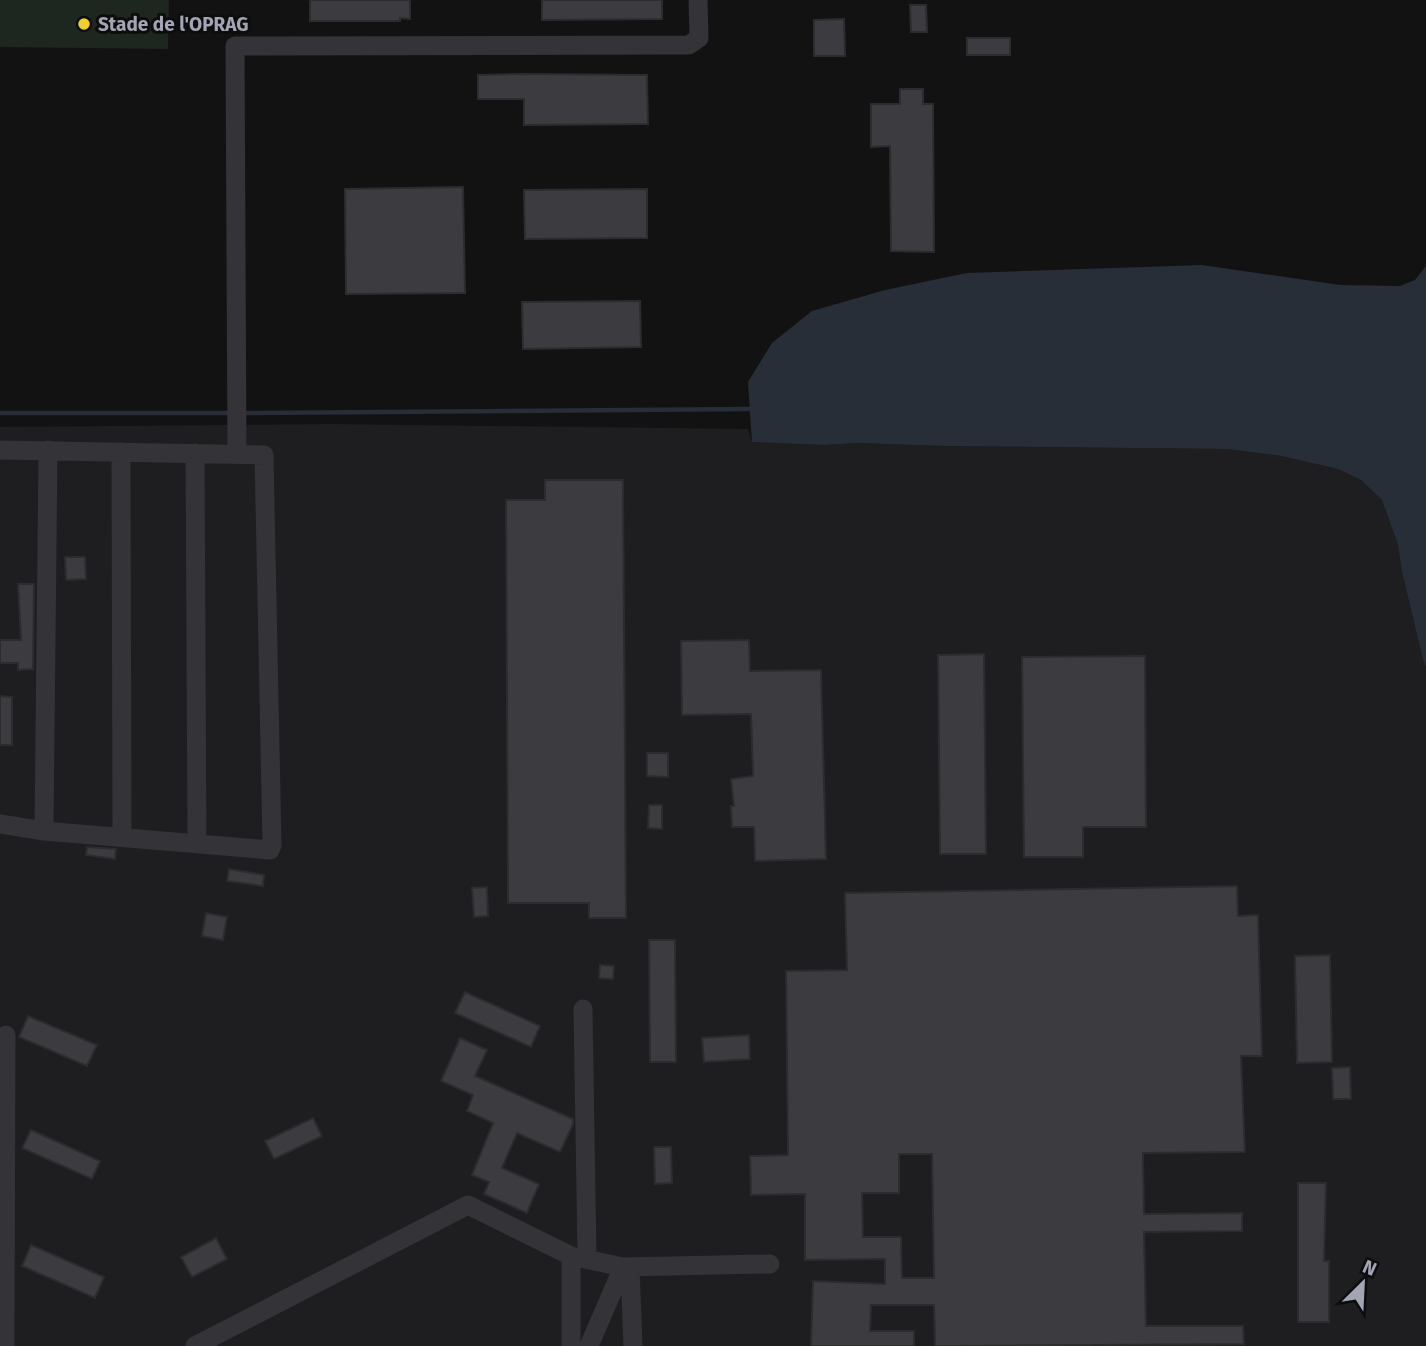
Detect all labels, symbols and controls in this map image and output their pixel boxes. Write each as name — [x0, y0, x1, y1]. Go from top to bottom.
place label: Stade de l'OPRAG — [98, 13, 249, 36]
marker: Stade de l'OPRAG — [76, 16, 92, 32]
north arrow — [1328, 1248, 1398, 1318]
text: N — [1359, 1255, 1380, 1281]

